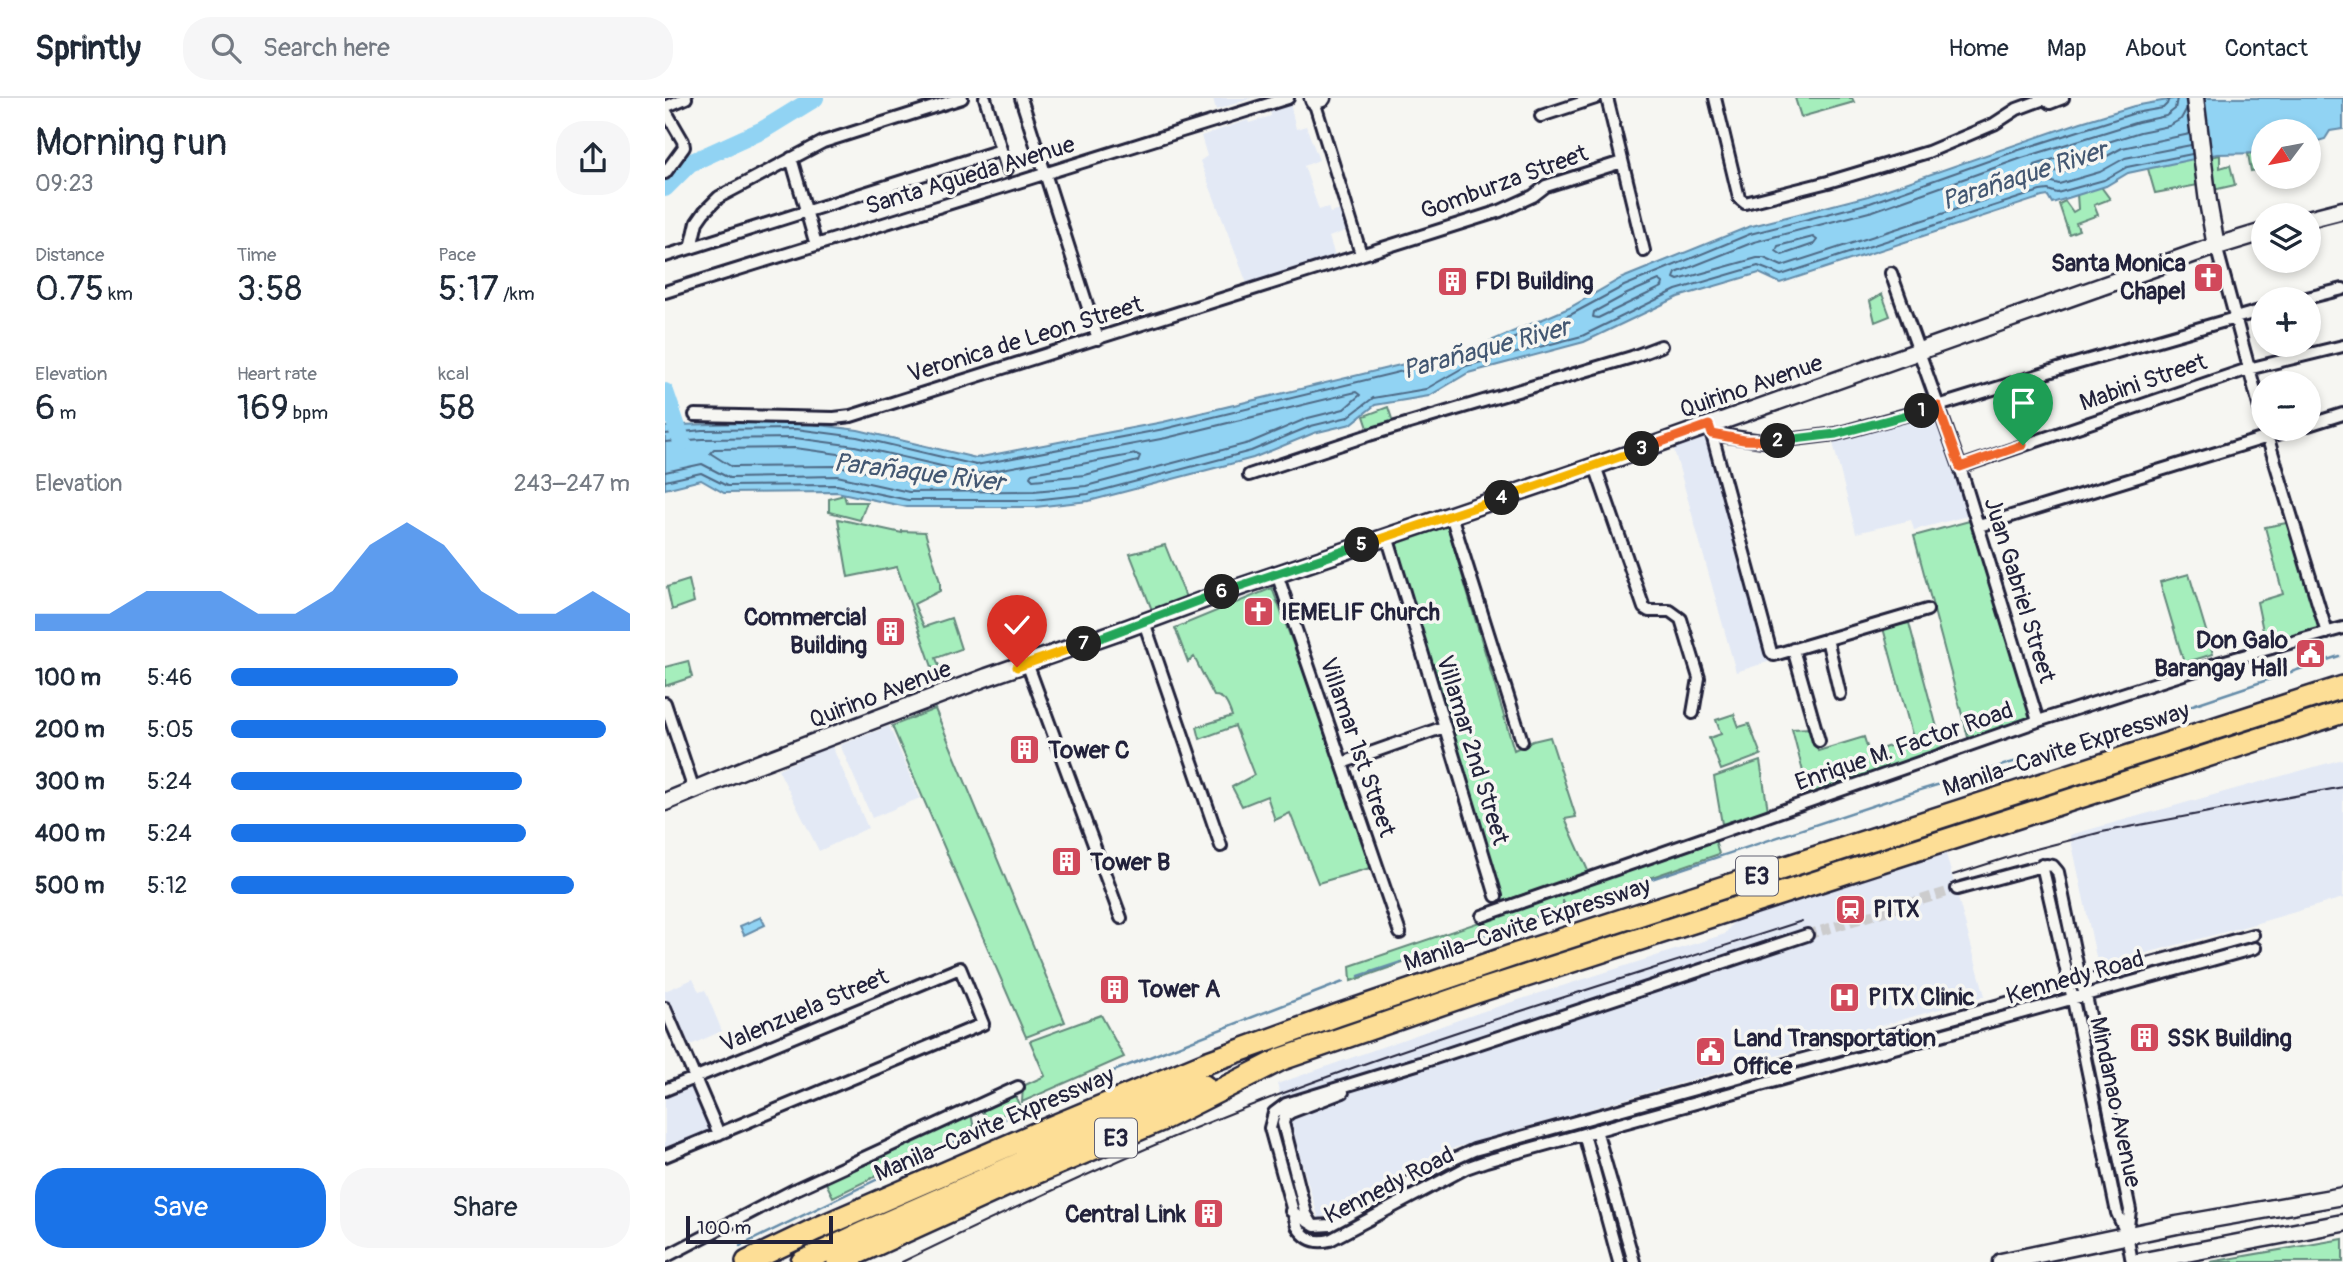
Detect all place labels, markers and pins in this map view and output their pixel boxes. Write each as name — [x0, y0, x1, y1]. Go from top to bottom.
place label: Santa Monica Chapel — [2051, 249, 2186, 306]
church icon: Santa Monica Chapel — [2192, 260, 2226, 294]
building icon: FDI Building — [1435, 264, 1469, 298]
place label: FDI Building — [1475, 267, 1594, 296]
pin — [1993, 373, 2053, 445]
pin: 1 — [1905, 394, 1939, 428]
pin: 2 — [1761, 424, 1795, 458]
pin: 3 — [1625, 432, 1660, 466]
pin: 4 — [1485, 480, 1519, 516]
pin: 5 — [1345, 528, 1379, 562]
pin: 6 — [1205, 574, 1239, 610]
pin — [987, 595, 1047, 667]
church icon: IEMELIF Church — [1241, 595, 1275, 629]
place label: IEMELIF Church — [1281, 598, 1440, 627]
place label: Commercial Building — [744, 603, 867, 660]
building icon: Commercial Building — [873, 614, 907, 648]
pin: 7 — [1067, 626, 1101, 662]
place label: Don Galo Barangay Hall — [2154, 626, 2288, 683]
public building icon: Don Galo Barangay Hall — [2294, 637, 2328, 671]
building icon: Tower C — [1008, 733, 1042, 767]
place label: Tower C — [1047, 736, 1130, 765]
building icon: Tower B — [1050, 845, 1084, 879]
place label: Tower B — [1089, 848, 1170, 877]
station icon: PITX — [1833, 892, 1867, 926]
place label: PITX — [1873, 895, 1920, 924]
building icon: Tower A — [1098, 972, 1132, 1006]
place label: Tower A — [1137, 975, 1221, 1004]
hospital icon: PITX Clinic — [1828, 980, 1862, 1014]
place label: PITX Clinic — [1868, 983, 1975, 1012]
building icon: SSK Building — [2127, 1021, 2161, 1055]
place label: Land Transportation Office — [1733, 1024, 1936, 1081]
place label: SSK Building — [2167, 1024, 2292, 1053]
public building icon: Land Transportation Office — [1693, 1035, 1727, 1069]
building icon: Central Link — [1192, 1197, 1226, 1231]
place label: Central Link — [1065, 1200, 1187, 1229]

